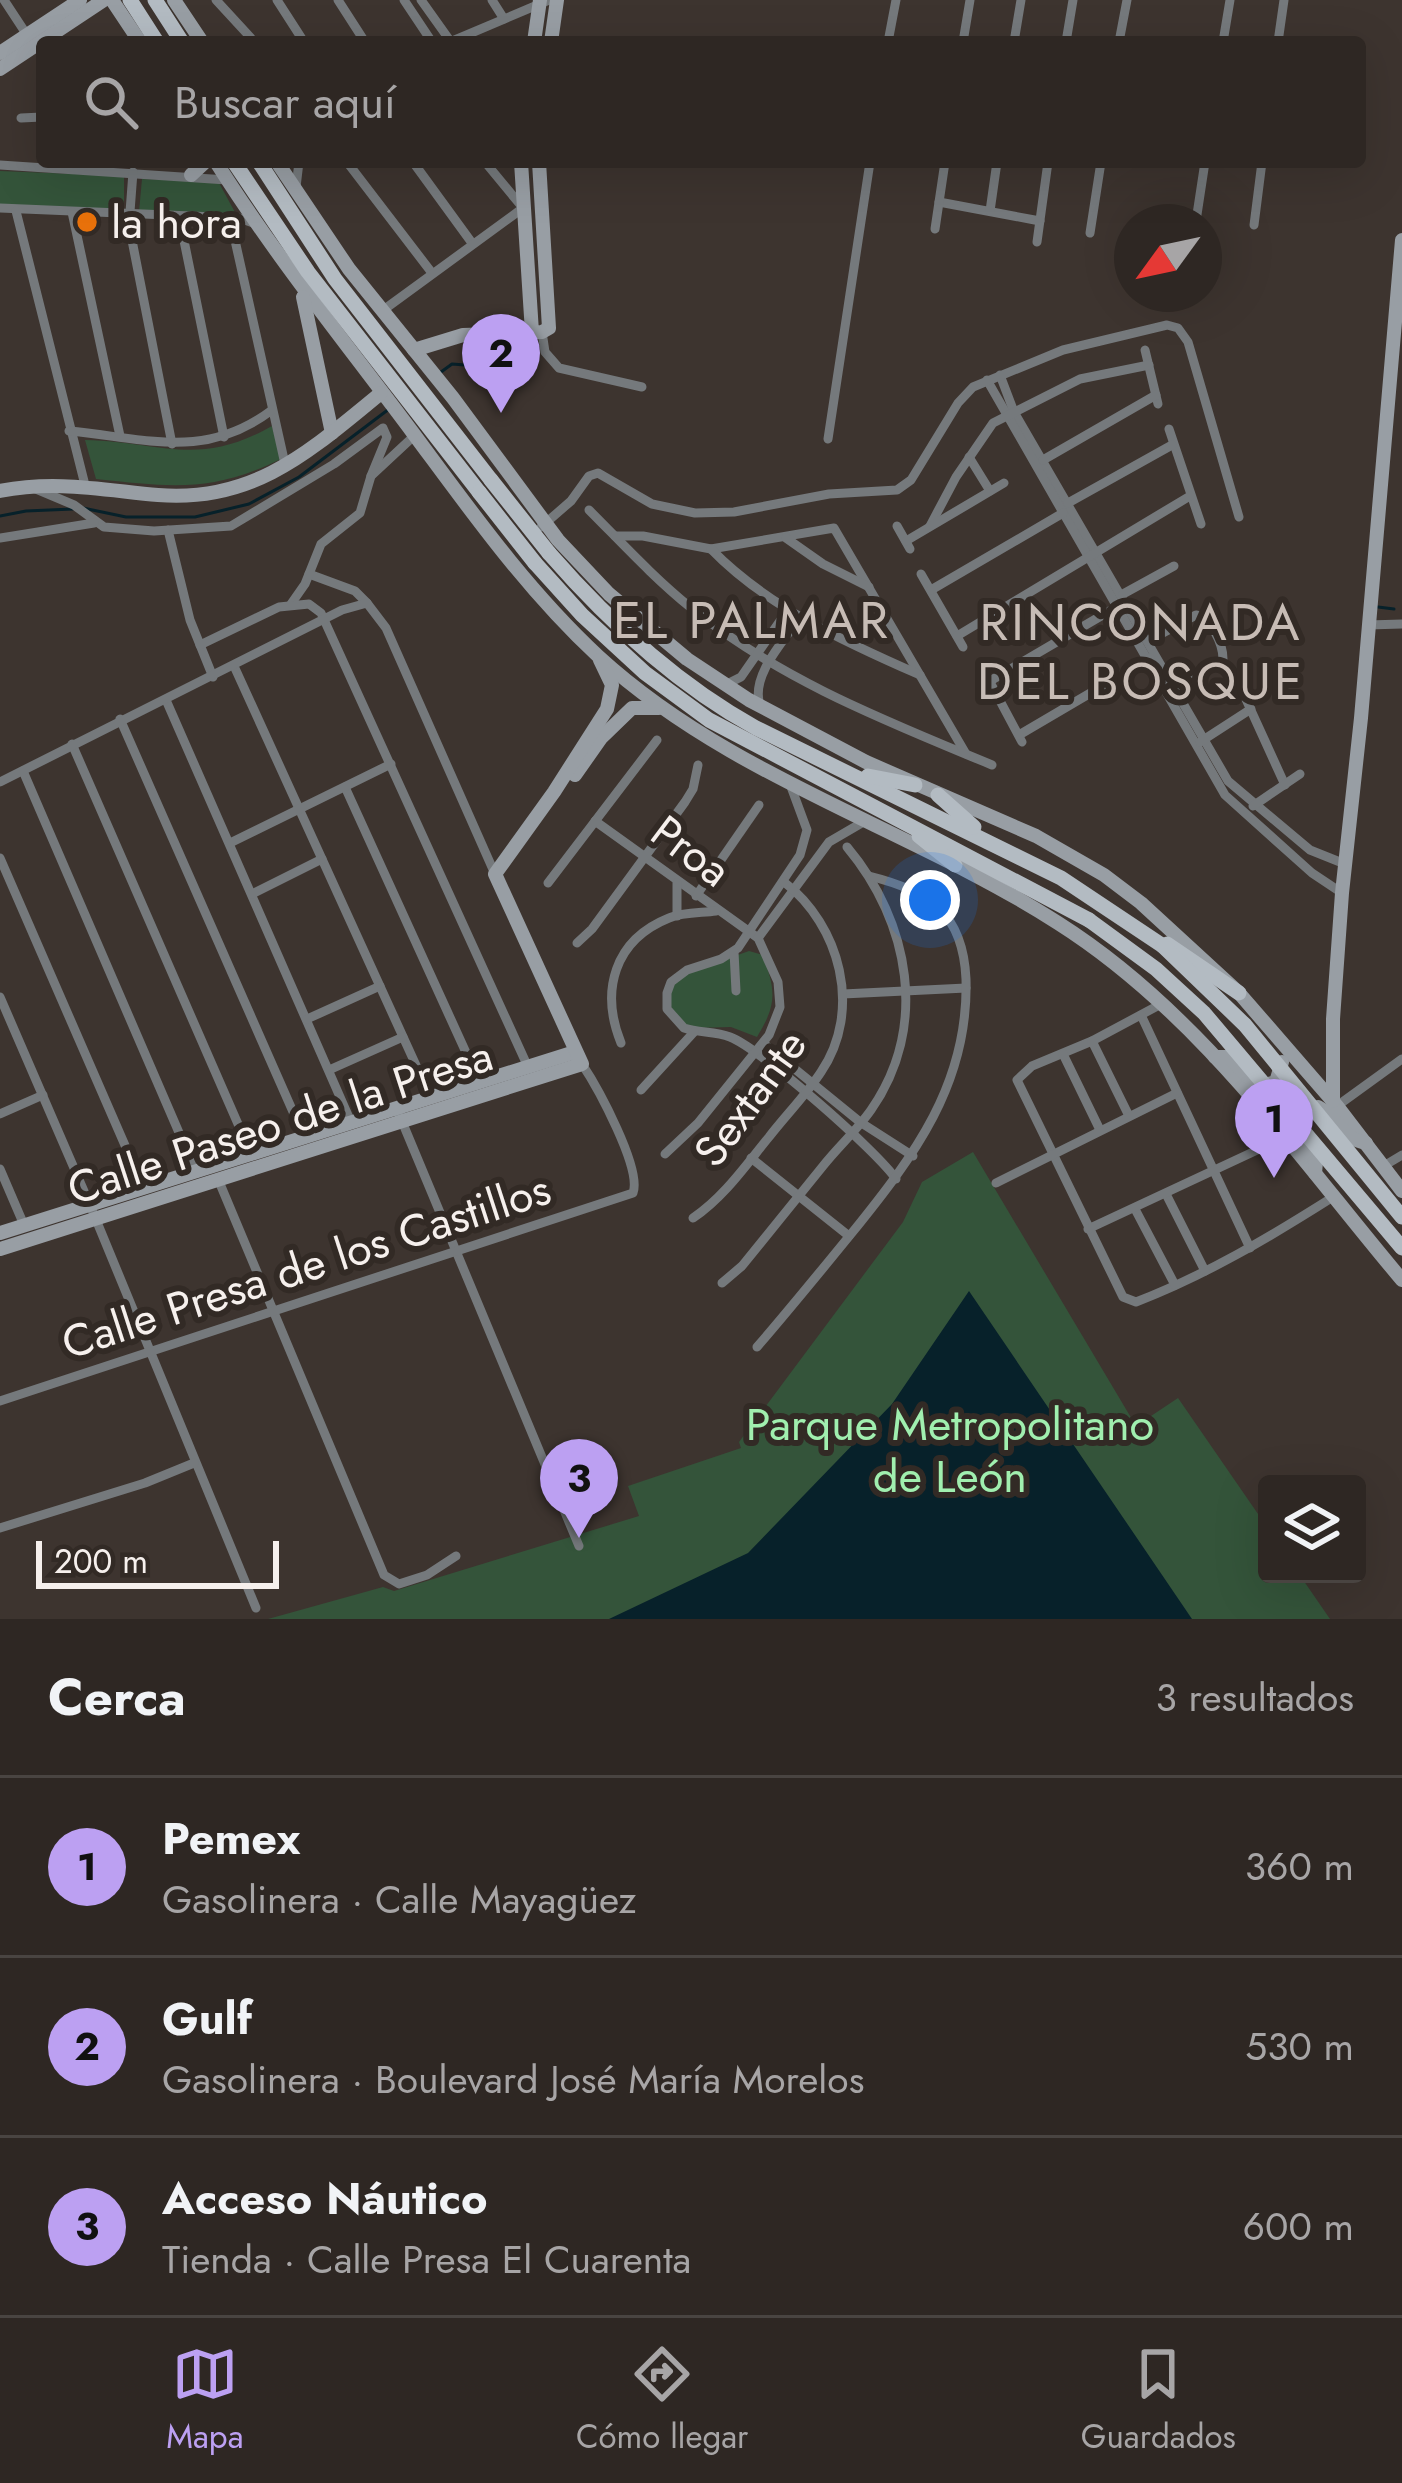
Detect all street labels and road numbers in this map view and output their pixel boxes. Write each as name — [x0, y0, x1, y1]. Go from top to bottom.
street label: Proa — [638, 800, 744, 902]
street label: Sextante — [678, 1016, 822, 1180]
street label: Calle Paseo de la Presa — [59, 1023, 501, 1221]
street label: Calle Presa de los Castillos — [53, 1156, 559, 1376]

